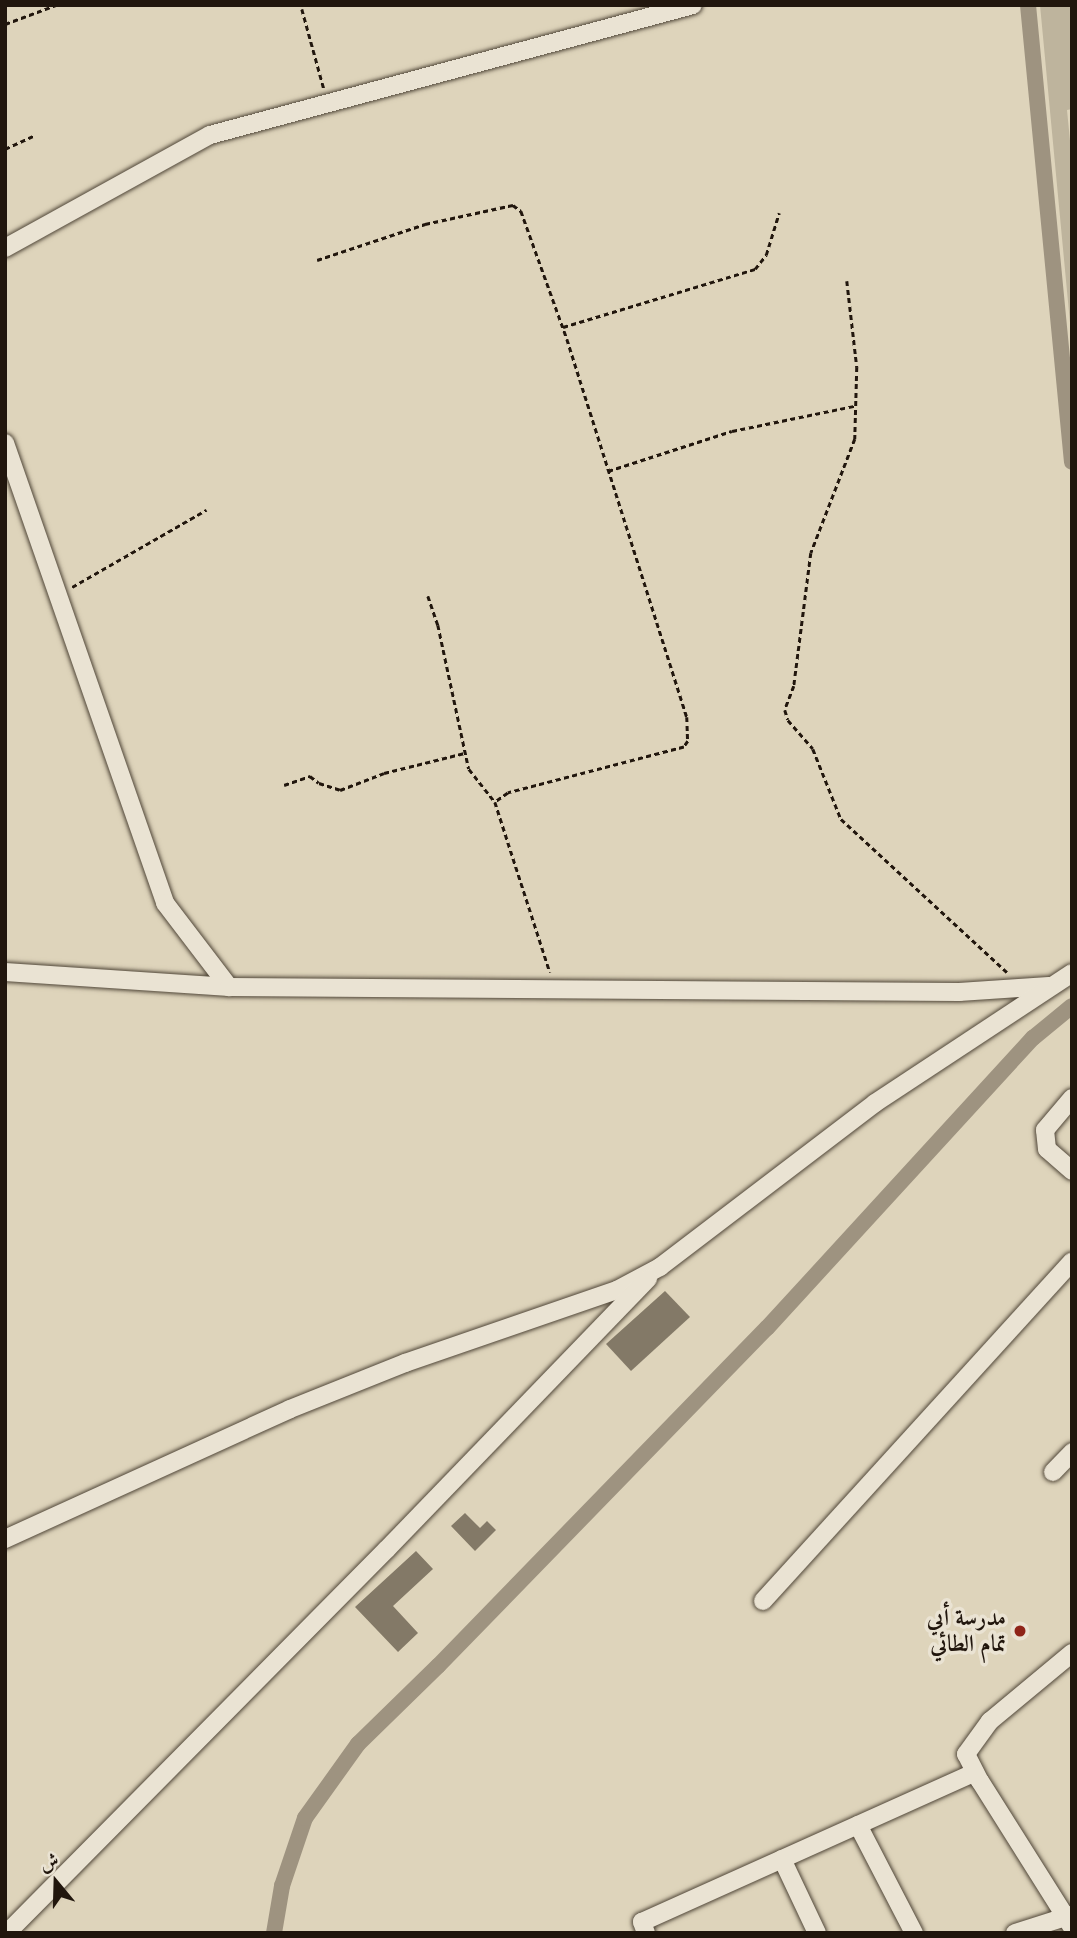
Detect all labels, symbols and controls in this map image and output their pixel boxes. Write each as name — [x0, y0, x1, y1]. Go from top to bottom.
place label: مدرسة أبي تمام الطائي — [927, 1604, 1006, 1658]
marker: مدرسة أبي تمام الطائي — [1012, 1623, 1028, 1639]
north arrow — [21, 1847, 91, 1917]
text: ش — [36, 1847, 62, 1878]

